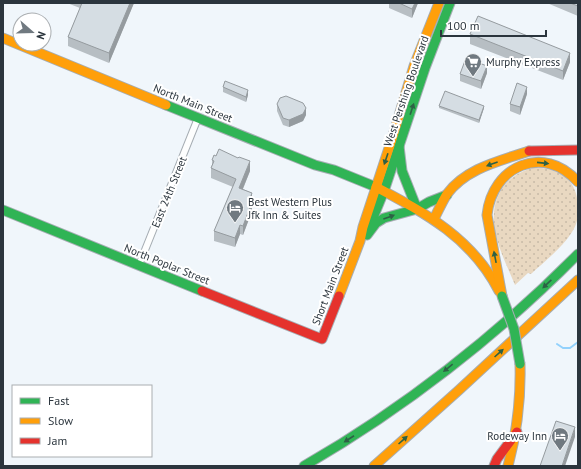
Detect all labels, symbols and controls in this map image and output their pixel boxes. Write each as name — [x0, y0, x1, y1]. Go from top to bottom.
north arrow — [12, 12, 52, 52]
scale bar — [441, 12, 546, 38]
text: 100 m — [447, 18, 480, 33]
text: N — [34, 30, 49, 41]
street label: West Pershing Boulevard — [380, 34, 432, 148]
supermarket icon: Murphy Express — [463, 52, 483, 77]
place label: Murphy Express — [486, 55, 560, 69]
street label: North Main Street — [151, 81, 235, 125]
one-way arrow — [409, 102, 415, 114]
one-way arrow — [382, 153, 388, 165]
street label: East 24th Street — [148, 154, 190, 230]
one-way arrow — [537, 160, 549, 166]
one-way arrow — [486, 162, 498, 168]
place label: Best Western Plus Jfk Inn & Suites — [247, 195, 332, 222]
hotel icon: Best Western Plus Jfk Inn & Suites — [225, 198, 245, 223]
one-way arrow — [383, 214, 395, 220]
street label: North Poplar Street — [122, 240, 212, 288]
street label: Short Main Street — [309, 245, 351, 327]
one-way arrow — [491, 251, 497, 264]
one-way arrow — [542, 279, 552, 289]
one-way arrow — [494, 348, 504, 357]
one-way arrow — [442, 364, 453, 372]
legend — [12, 385, 152, 457]
text: Fast — [48, 393, 69, 408]
text: Slow — [48, 413, 73, 428]
hotel icon: Rodeway Inn — [550, 426, 570, 451]
place label: Rodeway Inn — [487, 429, 547, 443]
text: Jam — [47, 433, 67, 448]
one-way arrow — [344, 435, 354, 443]
one-way arrow — [398, 436, 407, 445]

